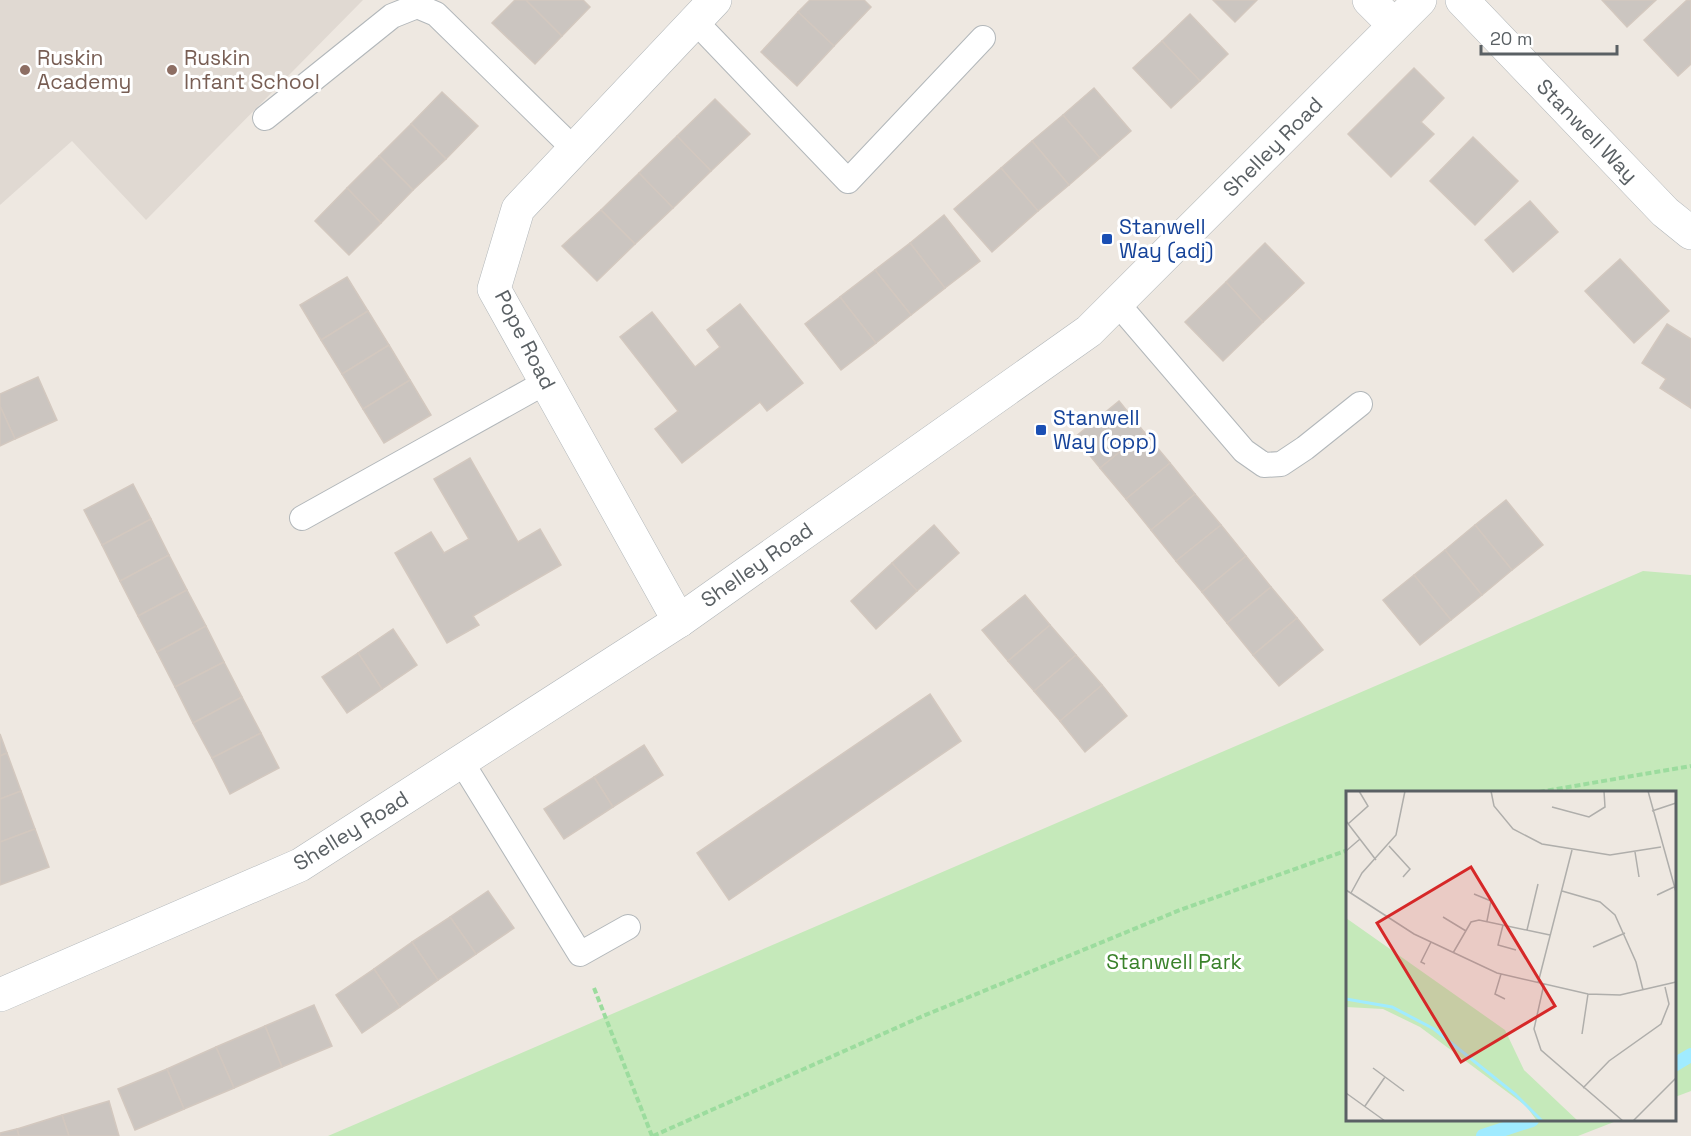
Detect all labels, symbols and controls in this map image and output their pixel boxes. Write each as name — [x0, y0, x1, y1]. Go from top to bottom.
scale bar — [1481, 18, 1618, 56]
text: 20 m — [1490, 27, 1533, 50]
place label: Ruskin Academy — [37, 44, 131, 95]
place label: Ruskin Infant School — [184, 44, 320, 95]
marker: Ruskin Academy — [18, 63, 32, 77]
marker: Ruskin Infant School — [165, 63, 179, 77]
street label: Stanwell Way — [1531, 73, 1644, 188]
street label: Shelley Road — [1217, 91, 1328, 202]
place label: Stanwell Way (adj) — [1119, 213, 1214, 264]
marker: Stanwell Way (adj) — [1100, 232, 1114, 246]
street label: Pope Road — [489, 285, 562, 394]
place label: Stanwell Way (opp) — [1053, 404, 1157, 455]
marker: Stanwell Way (opp) — [1034, 423, 1048, 437]
street label: Shelley Road — [695, 516, 818, 613]
street label: Shelley Road — [288, 784, 413, 877]
inset map — [1346, 791, 1676, 1121]
park label: Stanwell Park — [1106, 948, 1242, 975]

